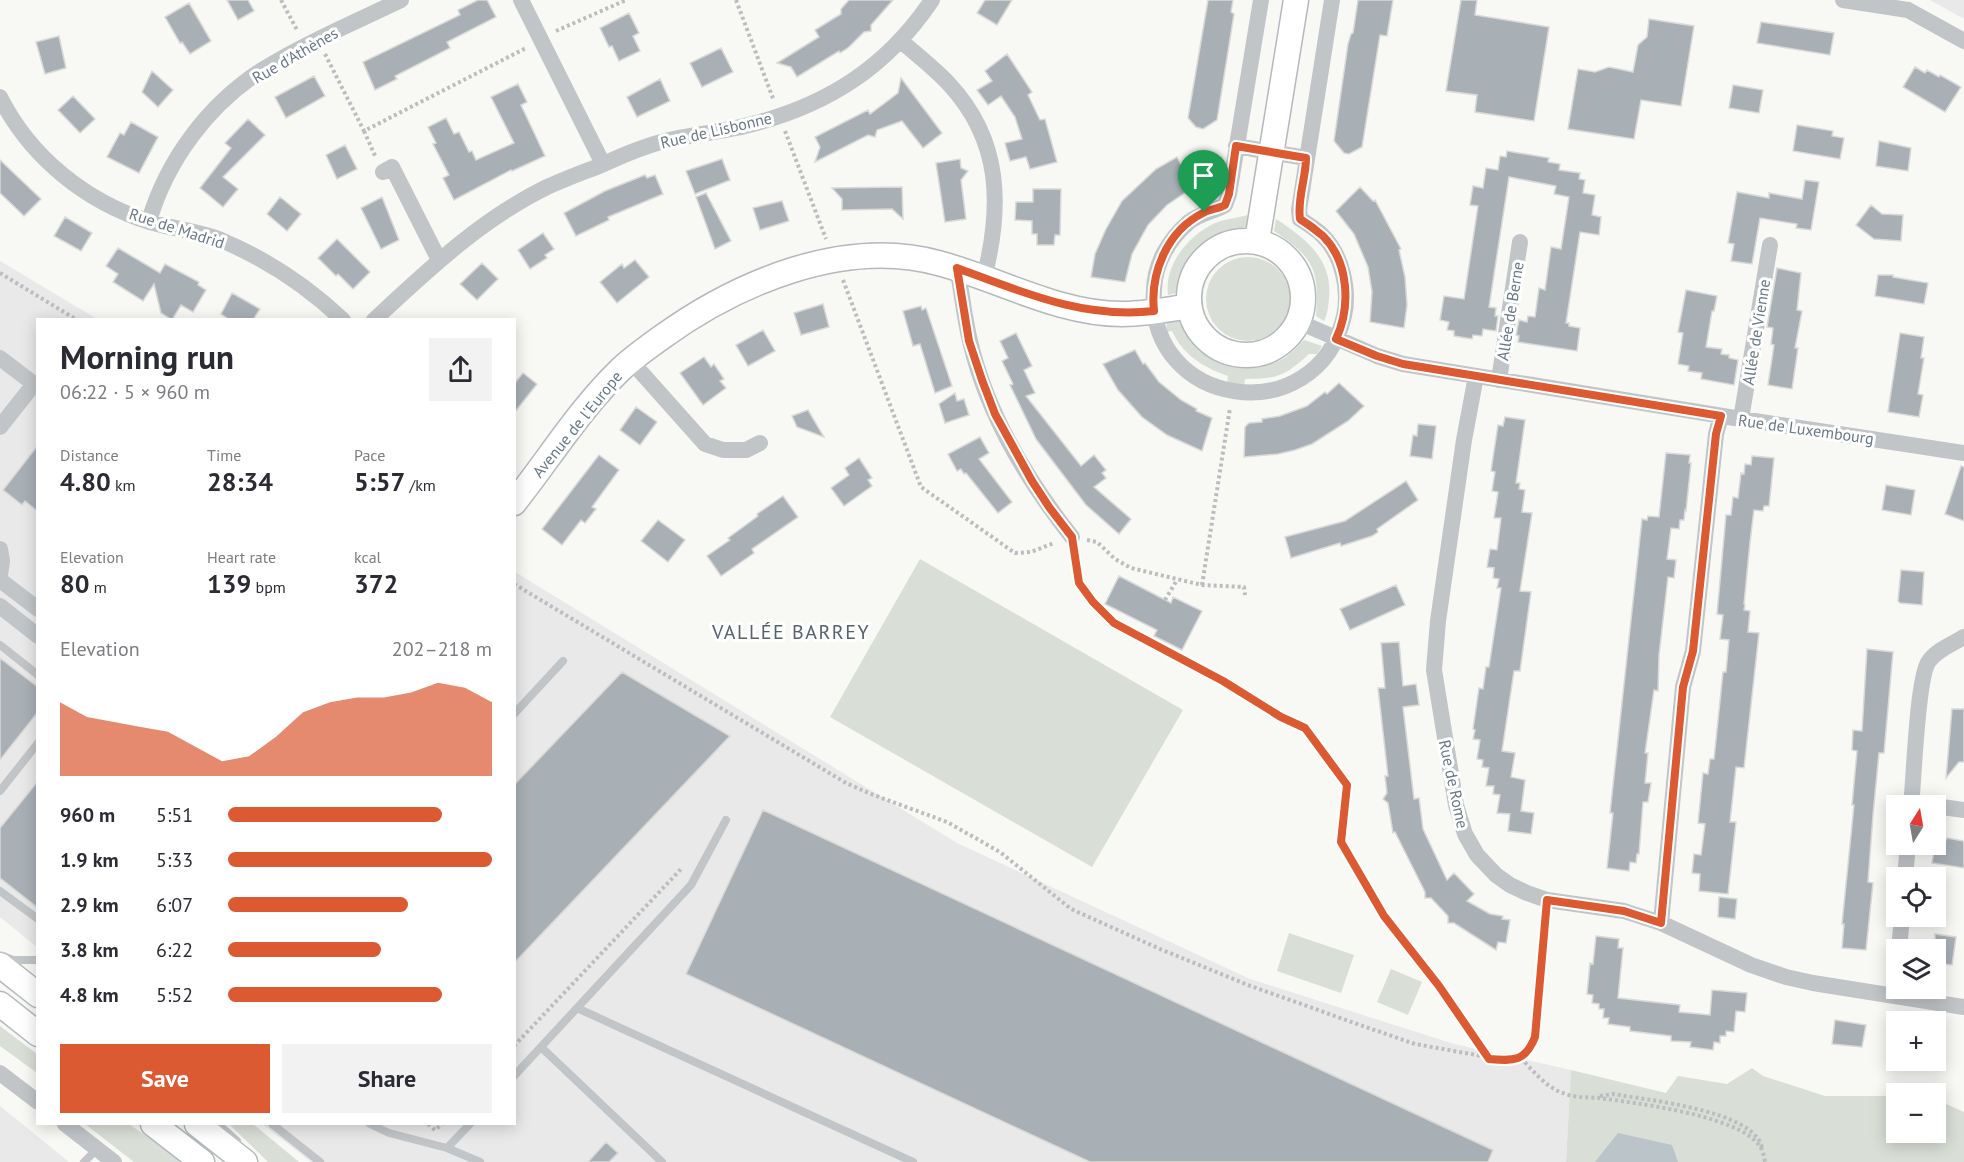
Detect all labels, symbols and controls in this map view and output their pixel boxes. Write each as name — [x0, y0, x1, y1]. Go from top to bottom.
street label: Rue d'Athènes — [249, 22, 342, 88]
street label: Rue de Lisbonne — [658, 107, 774, 153]
pin — [1178, 150, 1229, 212]
icon: arrive — [1187, 159, 1220, 192]
street label: Rue de Madrid — [127, 203, 227, 253]
street label: Allée de Berne — [1492, 260, 1528, 362]
street label: Allée de Vienne — [1738, 278, 1774, 386]
text: Morning run — [60, 335, 234, 378]
button: share — [429, 338, 492, 401]
street label: Avenue de l'Europe — [528, 367, 626, 481]
text: 06:22 · 5 × 960 m — [60, 379, 210, 405]
street label: Rue de Luxembourg — [1737, 410, 1875, 448]
text: Distance — [60, 445, 119, 465]
text: Time — [207, 445, 241, 465]
text: Pace — [354, 445, 385, 465]
text: 4.80 — [60, 465, 111, 498]
text: 28:34 — [207, 465, 273, 498]
text: 5:57 — [354, 465, 405, 498]
text: km — [111, 475, 136, 495]
text: /km — [405, 475, 436, 495]
text: Elevation — [60, 547, 124, 567]
text: Heart rate — [207, 547, 276, 567]
text: kcal — [354, 547, 381, 567]
text: 80 — [60, 567, 89, 600]
text: 139 — [207, 567, 251, 600]
text: 372 — [354, 567, 398, 600]
text: m — [89, 577, 107, 597]
text: bpm — [251, 577, 286, 597]
district label: VALLÉE BARREY — [711, 619, 870, 645]
text: Elevation — [60, 636, 140, 662]
text: 202–218 m — [392, 636, 492, 662]
street label: Rue de Rome — [1435, 738, 1473, 830]
north arrow — [1886, 795, 1946, 855]
map controls — [1886, 795, 1946, 1143]
text: 960 m — [60, 802, 115, 828]
text: 5:51 — [156, 802, 193, 828]
text: 1.9 km — [60, 847, 119, 873]
text: 5:33 — [156, 847, 193, 873]
button: locate — [1886, 867, 1946, 927]
text: 2.9 km — [60, 892, 119, 918]
text: 6:07 — [156, 892, 193, 918]
text: 3.8 km — [60, 937, 119, 963]
text: 6:22 — [156, 937, 193, 963]
button: layers — [1886, 939, 1946, 999]
text: 4.8 km — [60, 982, 119, 1008]
text: 5:52 — [156, 982, 193, 1008]
button: + — [1886, 1011, 1946, 1071]
button: Save — [60, 1044, 270, 1113]
button: Share — [282, 1044, 492, 1113]
button: − — [1886, 1083, 1946, 1143]

